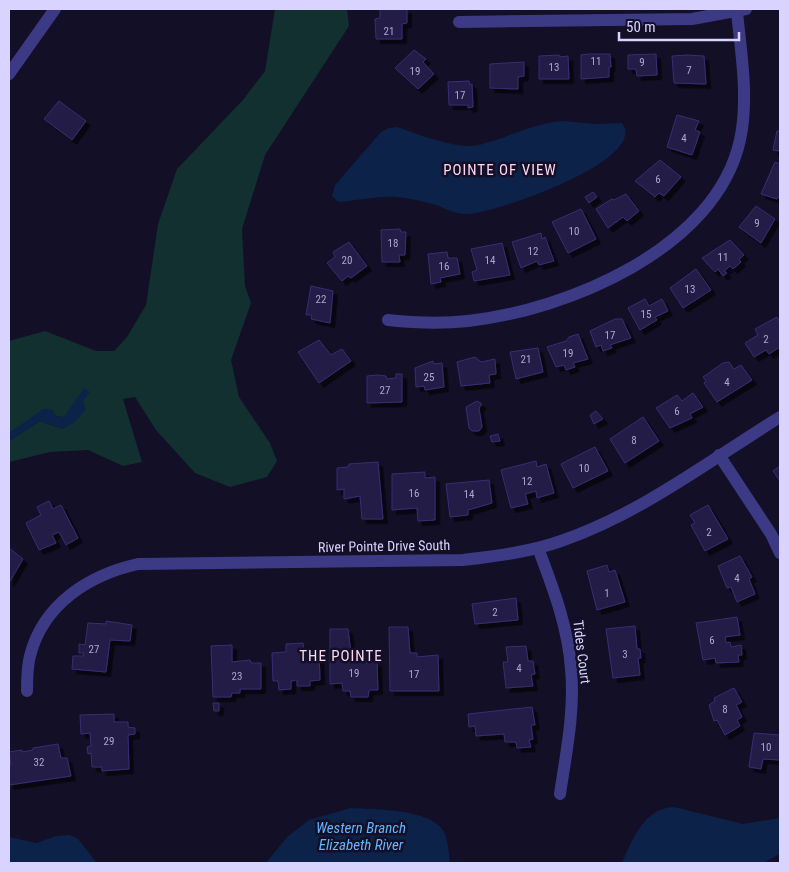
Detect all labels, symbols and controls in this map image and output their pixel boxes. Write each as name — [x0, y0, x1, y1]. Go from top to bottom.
scale bar — [619, 10, 739, 42]
text: 50 m — [626, 18, 656, 36]
house number: 21 — [384, 25, 394, 38]
house number: 11 — [591, 55, 601, 68]
house number: 9 — [639, 56, 645, 69]
house number: 13 — [549, 61, 559, 74]
house number: 7 — [686, 64, 692, 77]
house number: 19 — [410, 65, 420, 78]
house number: 17 — [455, 89, 465, 102]
house number: 4 — [681, 132, 687, 145]
district label: POINTE OF VIEW — [443, 161, 557, 179]
house number: 6 — [655, 173, 661, 186]
house number: 9 — [754, 217, 760, 230]
house number: 10 — [569, 225, 579, 238]
house number: 18 — [388, 237, 398, 250]
house number: 12 — [528, 245, 538, 258]
house number: 11 — [718, 251, 728, 264]
house number: 20 — [342, 254, 352, 267]
house number: 14 — [485, 254, 496, 267]
house number: 16 — [439, 260, 449, 273]
house number: 13 — [685, 283, 695, 296]
house number: 22 — [316, 293, 326, 306]
house number: 15 — [641, 308, 651, 321]
house number: 17 — [605, 329, 615, 342]
house number: 2 — [763, 333, 769, 346]
house number: 19 — [563, 347, 573, 360]
house number: 21 — [521, 353, 531, 366]
house number: 25 — [424, 371, 434, 384]
house number: 4 — [724, 376, 730, 389]
house number: 27 — [380, 384, 390, 397]
house number: 6 — [674, 405, 680, 418]
house number: 8 — [631, 434, 637, 447]
house number: 10 — [579, 462, 589, 475]
house number: 12 — [522, 475, 532, 488]
house number: 16 — [409, 487, 419, 500]
house number: 14 — [464, 488, 475, 501]
house number: 2 — [706, 526, 712, 539]
street label: River Pointe Drive South — [318, 537, 450, 555]
house number: 4 — [734, 572, 740, 585]
house number: 1 — [604, 587, 610, 600]
house number: 2 — [492, 606, 498, 619]
street label: Tides Court — [570, 619, 594, 685]
house number: 6 — [709, 634, 715, 647]
house number: 27 — [89, 643, 99, 656]
district label: THE POINTE — [299, 647, 383, 665]
house number: 3 — [622, 648, 628, 661]
house number: 4 — [516, 662, 522, 675]
house number: 19 — [349, 667, 359, 680]
house number: 17 — [409, 668, 419, 681]
house number: 23 — [232, 670, 242, 683]
house number: 8 — [722, 703, 728, 716]
house number: 29 — [104, 735, 114, 748]
house number: 10 — [761, 741, 771, 754]
house number: 32 — [34, 756, 44, 769]
water label: Western Branch Elizabeth River — [316, 819, 406, 854]

